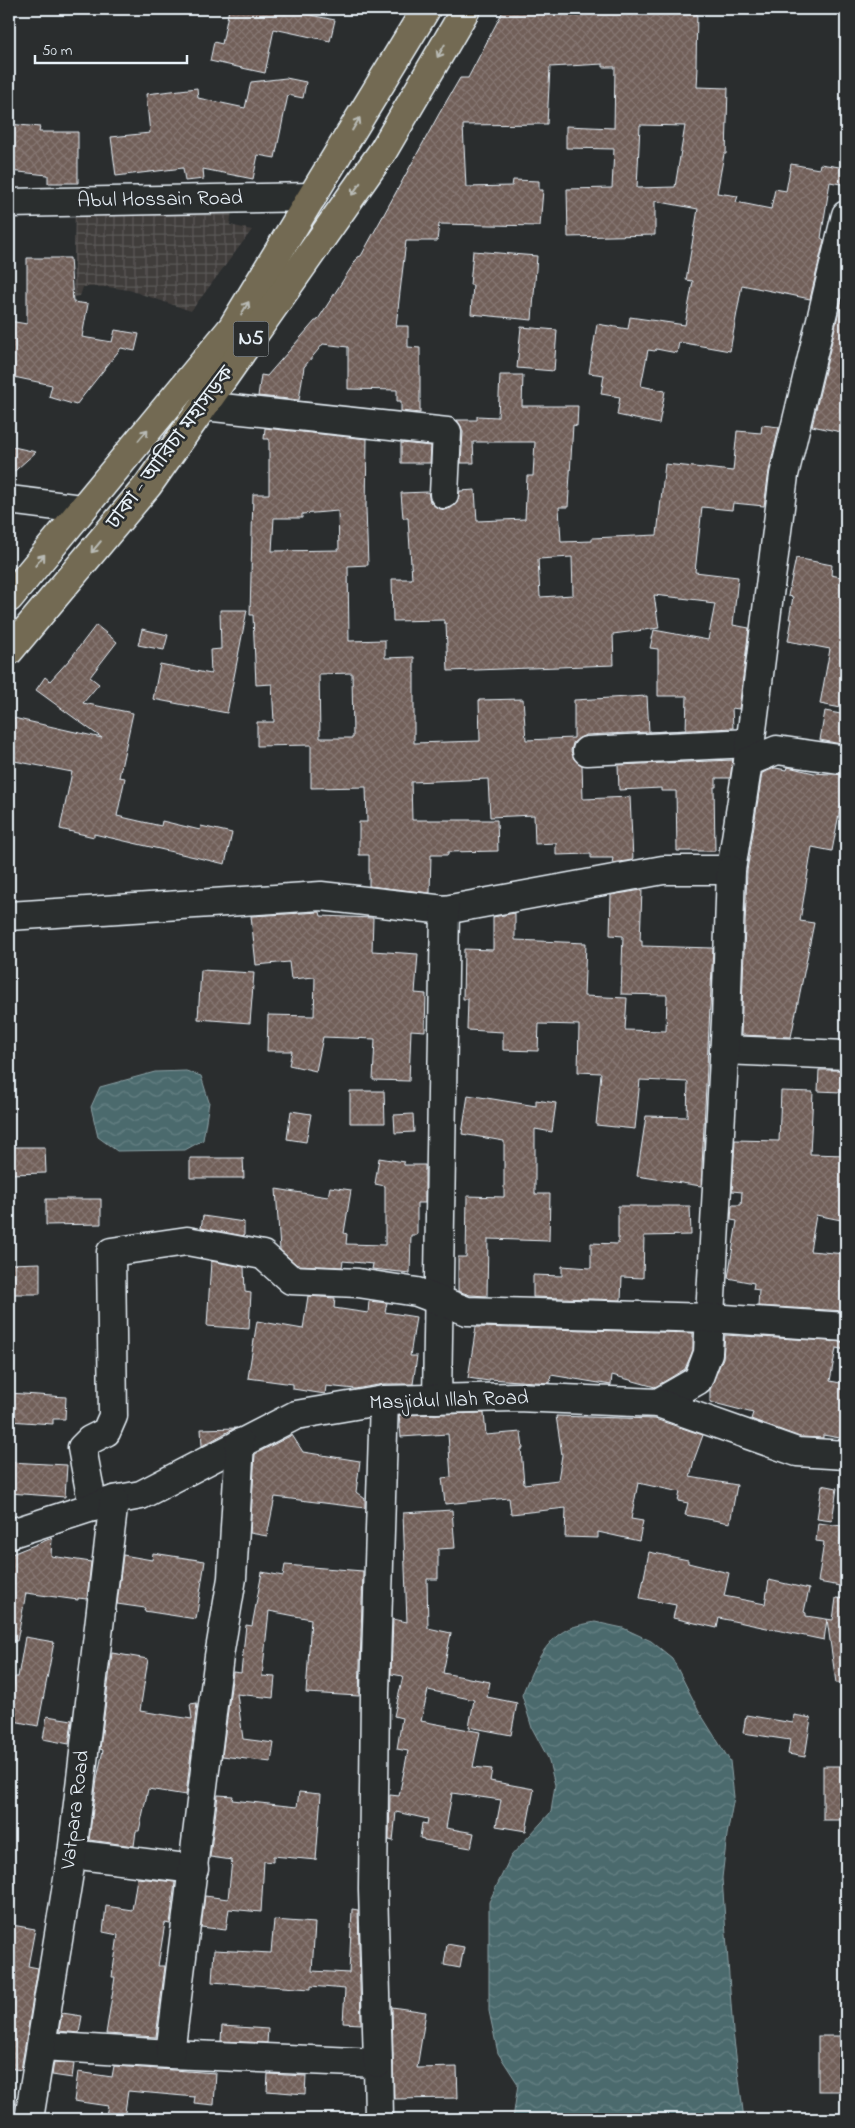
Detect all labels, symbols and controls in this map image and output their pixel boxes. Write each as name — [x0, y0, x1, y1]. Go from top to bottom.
scale bar — [35, 32, 188, 64]
text: 50 m — [42, 40, 73, 62]
one-way arrow — [436, 43, 446, 57]
one-way arrow — [351, 117, 361, 131]
one-way arrow — [351, 182, 361, 196]
street label: Abul Hossain Road — [77, 184, 243, 216]
one-way arrow — [240, 301, 250, 315]
road number: N5 — [234, 322, 268, 356]
street label: ঢাকা - আরিচা মহাসড়ক — [99, 359, 243, 537]
one-way arrow — [138, 428, 149, 441]
one-way arrow — [91, 540, 102, 553]
one-way arrow — [34, 554, 45, 567]
street label: Masjidul Illah Road — [369, 1383, 529, 1419]
street label: Vatpara Road — [54, 1749, 98, 1872]

